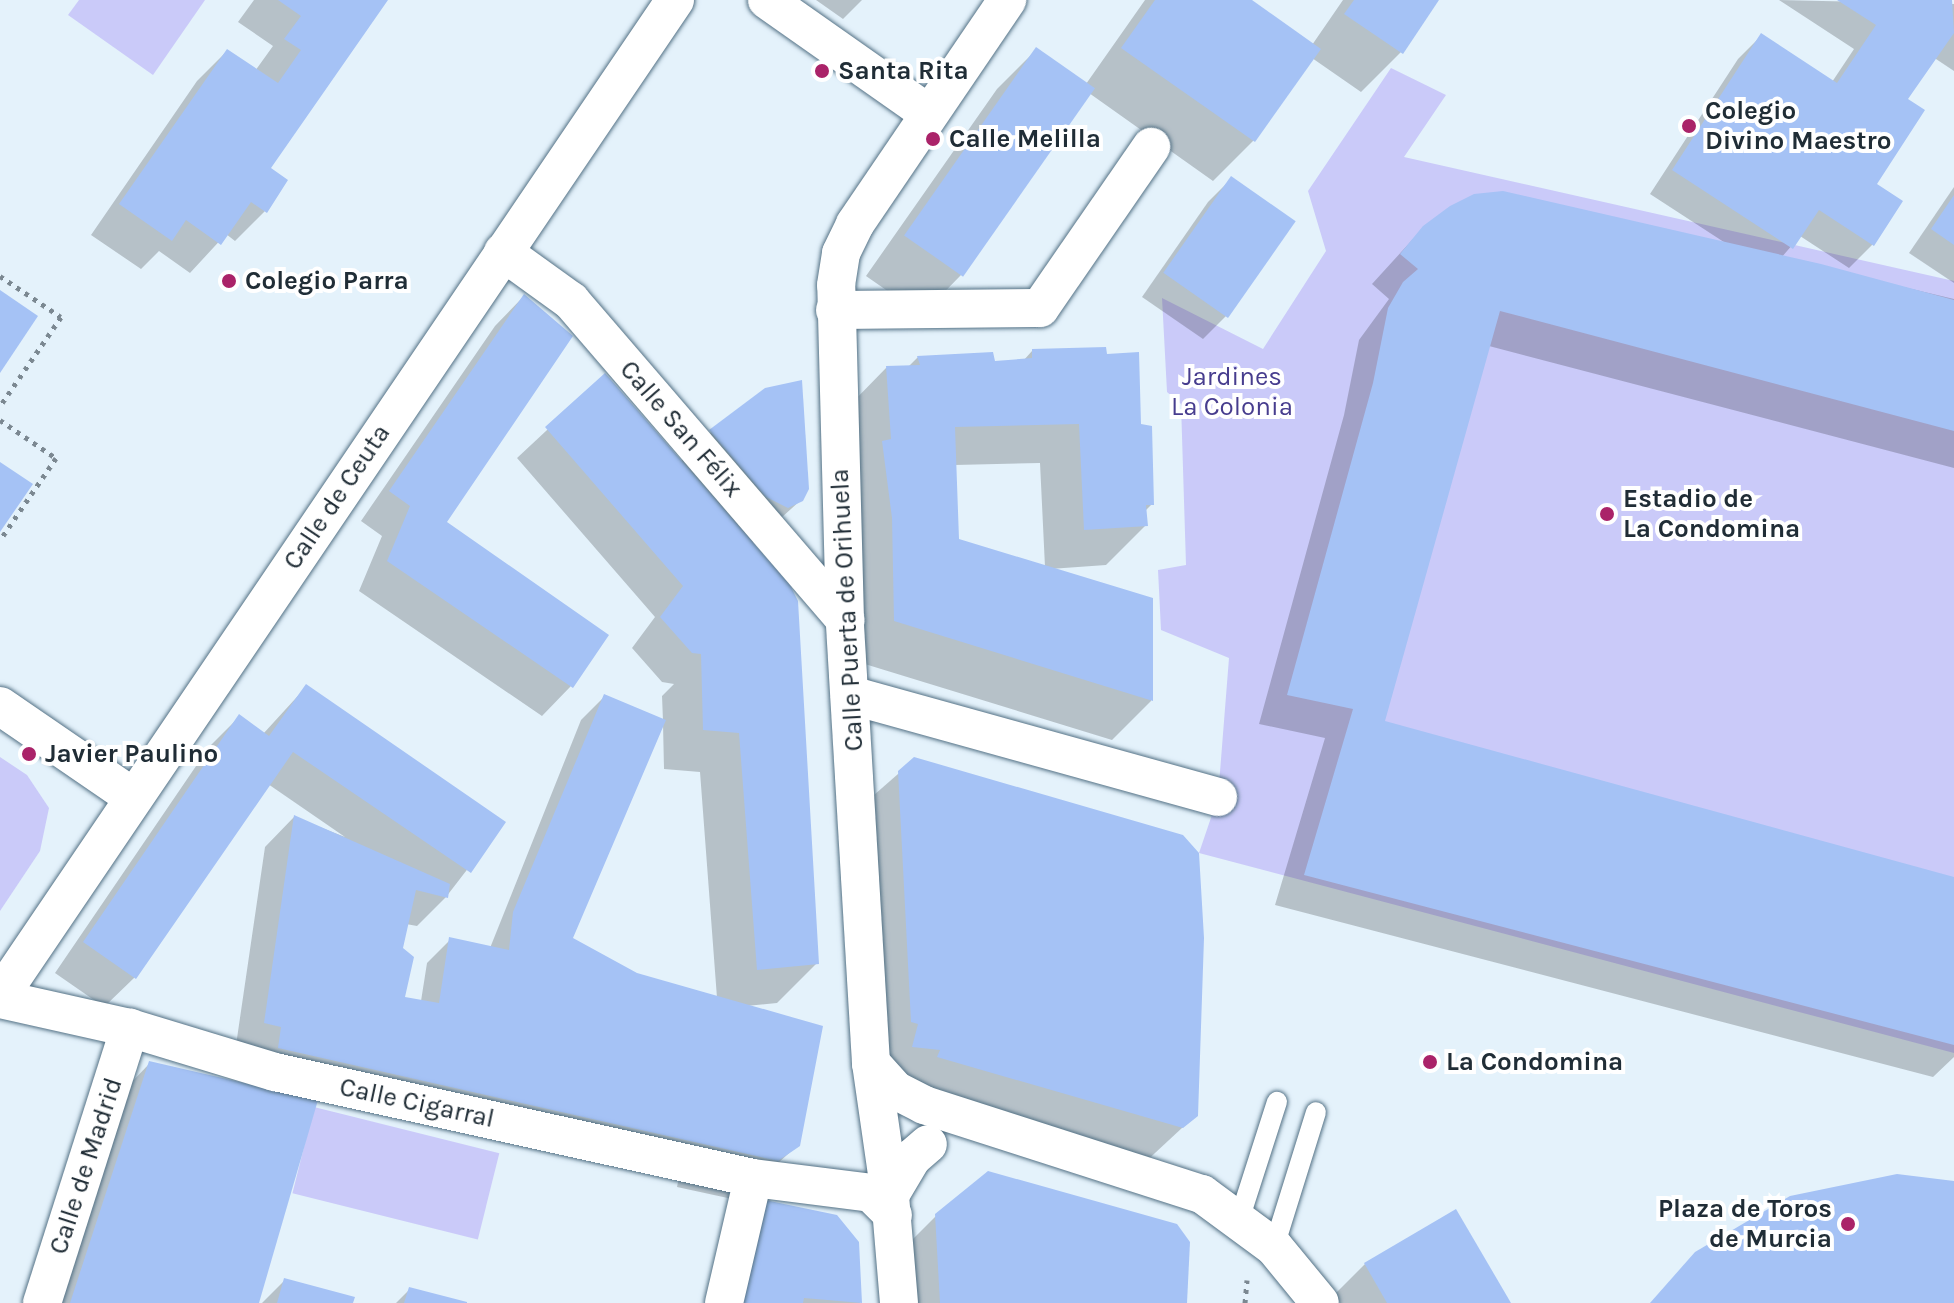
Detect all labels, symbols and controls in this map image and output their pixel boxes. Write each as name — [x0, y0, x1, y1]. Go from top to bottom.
place label: Santa Rita — [838, 55, 969, 87]
marker: Santa Rita — [813, 62, 831, 80]
place label: Colegio Divino Maestro — [1705, 95, 1892, 156]
marker: Colegio Divino Maestro — [1680, 117, 1698, 135]
place label: Calle Melilla — [949, 123, 1101, 155]
marker: Calle Melilla — [924, 130, 942, 148]
place label: Colegio Parra — [245, 265, 409, 297]
marker: Colegio Parra — [220, 272, 238, 290]
street label: Calle San Félix — [613, 354, 749, 504]
park label: Jardines La Colonia — [1171, 361, 1293, 422]
street label: Calle de Ceuta — [277, 418, 397, 576]
street label: Calle Puerta de Orihuela — [824, 468, 870, 752]
place label: Estadio de La Condomina — [1623, 483, 1800, 544]
marker: Estadio de La Condomina — [1598, 505, 1616, 523]
place label: Javier Paulino — [45, 738, 218, 770]
marker: Javier Paulino — [20, 745, 38, 763]
place label: La Condomina — [1446, 1046, 1623, 1078]
marker: La Condomina — [1421, 1053, 1439, 1071]
street label: Calle Cigarral — [337, 1071, 497, 1135]
street label: Calle de Madrid — [43, 1074, 129, 1258]
place label: Plaza de Toros de Murcia — [1658, 1193, 1832, 1254]
marker: Plaza de Toros de Murcia — [1839, 1215, 1857, 1233]

